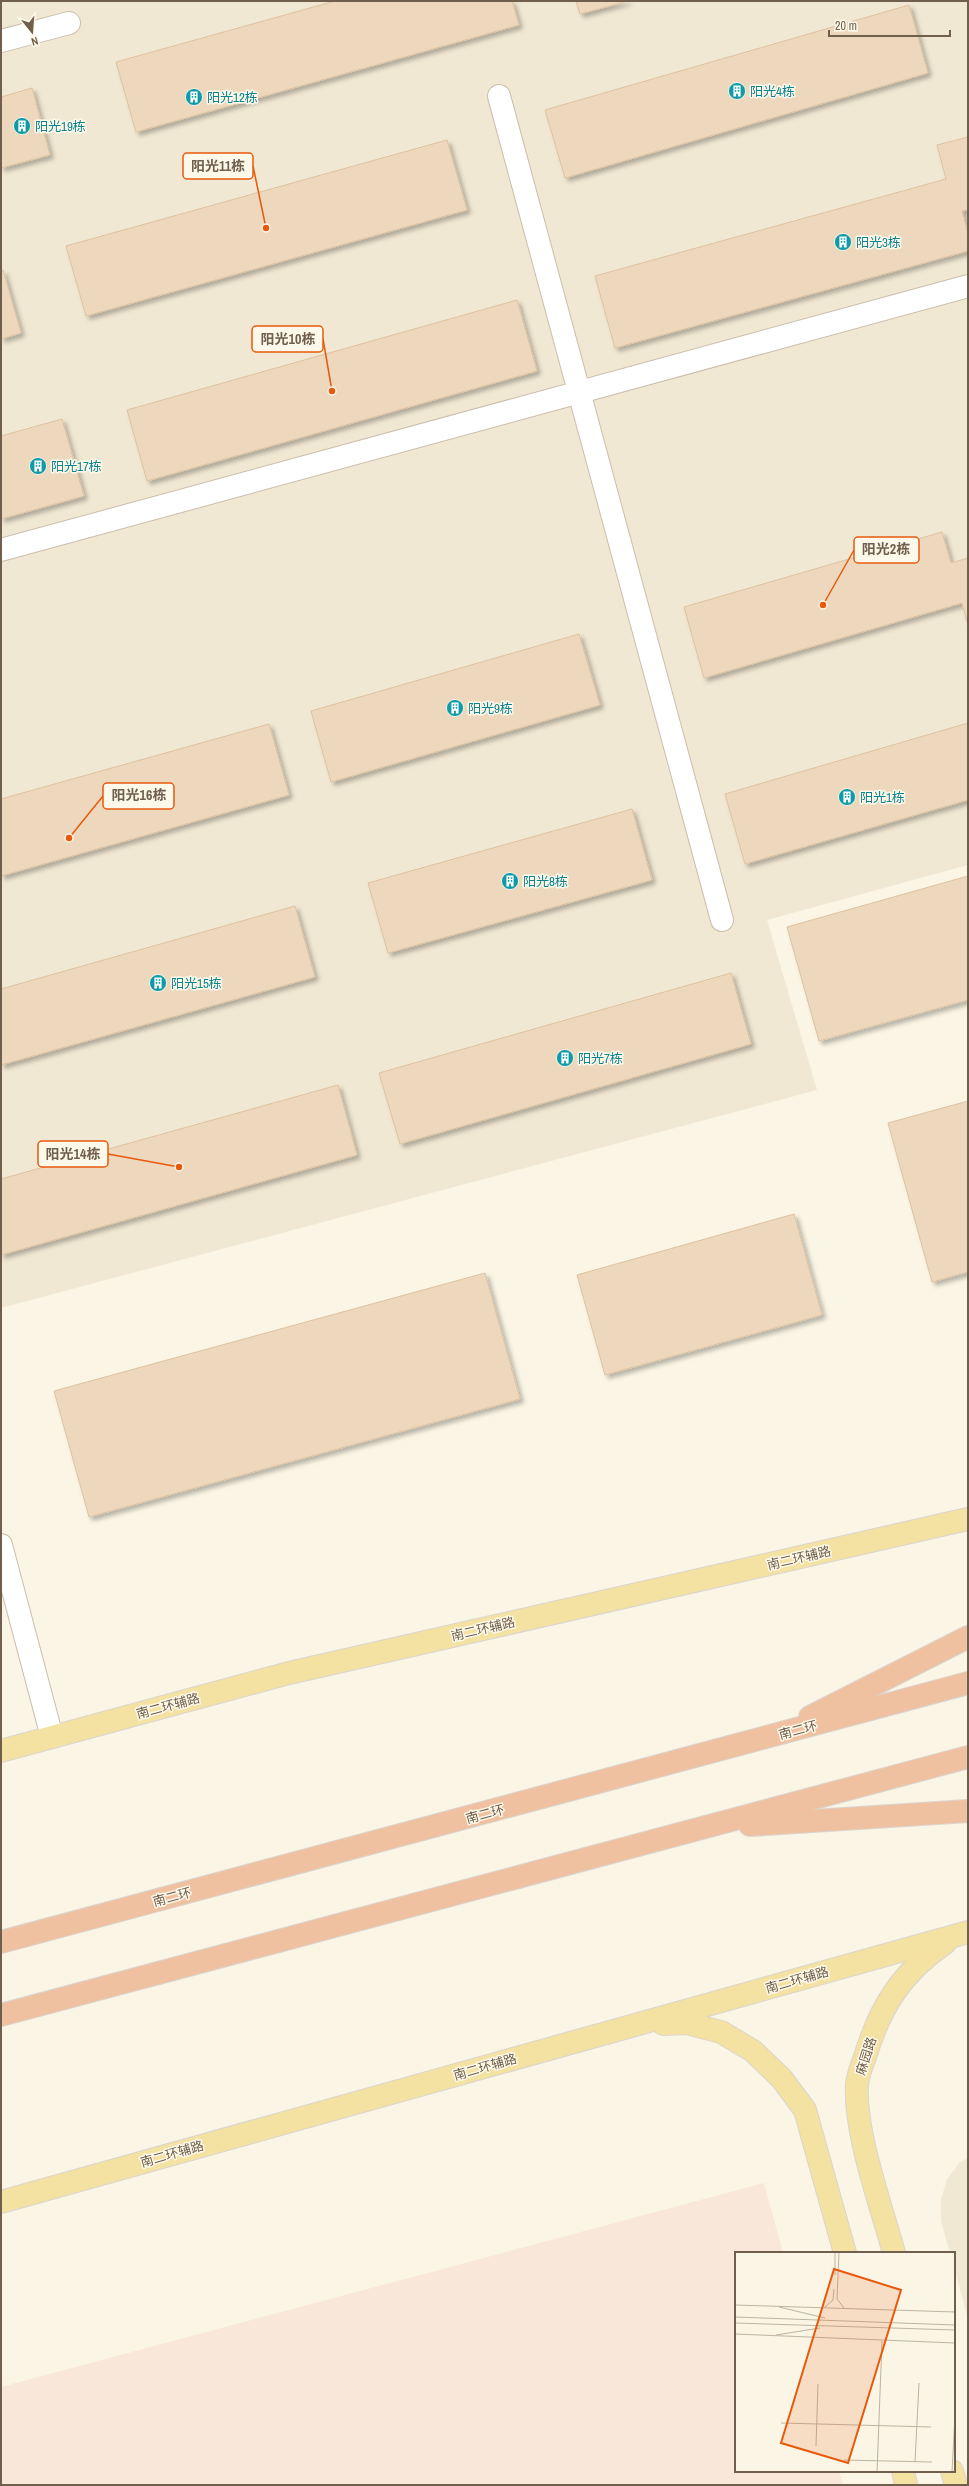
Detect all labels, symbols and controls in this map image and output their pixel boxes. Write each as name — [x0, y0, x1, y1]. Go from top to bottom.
north arrow — [12, 12, 52, 52]
scale bar — [829, 12, 950, 38]
text: 20 m — [835, 18, 857, 34]
text: N — [30, 34, 40, 49]
building icon: 阳光4栋 — [727, 81, 747, 101]
place label: 阳光4栋 — [750, 83, 795, 100]
building icon: 阳光12栋 — [184, 87, 204, 107]
place label: 阳光12栋 — [207, 89, 258, 106]
building icon: 阳光19栋 — [12, 116, 32, 136]
place label: 阳光19栋 — [35, 118, 86, 135]
callout: 阳光11栋 — [183, 153, 253, 179]
text: 阳光11栋 — [191, 157, 245, 175]
building icon: 阳光3栋 — [833, 232, 853, 252]
place label: 阳光3栋 — [856, 234, 901, 251]
callout: 阳光10栋 — [252, 326, 323, 352]
text: 阳光10栋 — [261, 330, 315, 348]
building icon: 阳光17栋 — [28, 456, 48, 476]
place label: 阳光17栋 — [51, 458, 102, 475]
callout: 阳光2栋 — [854, 537, 919, 563]
text: 阳光2栋 — [862, 540, 910, 558]
building icon: 阳光9栋 — [445, 698, 465, 718]
place label: 阳光9栋 — [468, 700, 513, 717]
callout: 阳光16栋 — [103, 783, 174, 809]
text: 阳光16栋 — [112, 786, 166, 804]
building icon: 阳光1栋 — [837, 787, 857, 807]
place label: 阳光1栋 — [860, 789, 905, 806]
building icon: 阳光8栋 — [500, 871, 520, 891]
place label: 阳光8栋 — [523, 873, 568, 890]
building icon: 阳光15栋 — [148, 973, 168, 993]
place label: 阳光15栋 — [171, 975, 222, 992]
building icon: 阳光7栋 — [555, 1048, 575, 1068]
place label: 阳光7栋 — [578, 1050, 623, 1067]
callout: 阳光14栋 — [38, 1141, 108, 1167]
text: 阳光14栋 — [46, 1145, 100, 1163]
street label: 南二环辅路 — [765, 1542, 833, 1574]
street label: 南二环辅路 — [449, 1613, 517, 1645]
street label: 南二环辅路 — [134, 1689, 202, 1723]
street label: 南二环 — [777, 1717, 819, 1743]
street label: 南二环 — [464, 1801, 506, 1827]
street label: 南二环 — [151, 1884, 193, 1910]
street label: 南二环辅路 — [763, 1963, 831, 1997]
street label: 麻园路 — [852, 2035, 880, 2077]
street label: 南二环辅路 — [451, 2050, 519, 2084]
street label: 南二环辅路 — [138, 2137, 206, 2171]
inset map — [735, 2252, 955, 2472]

